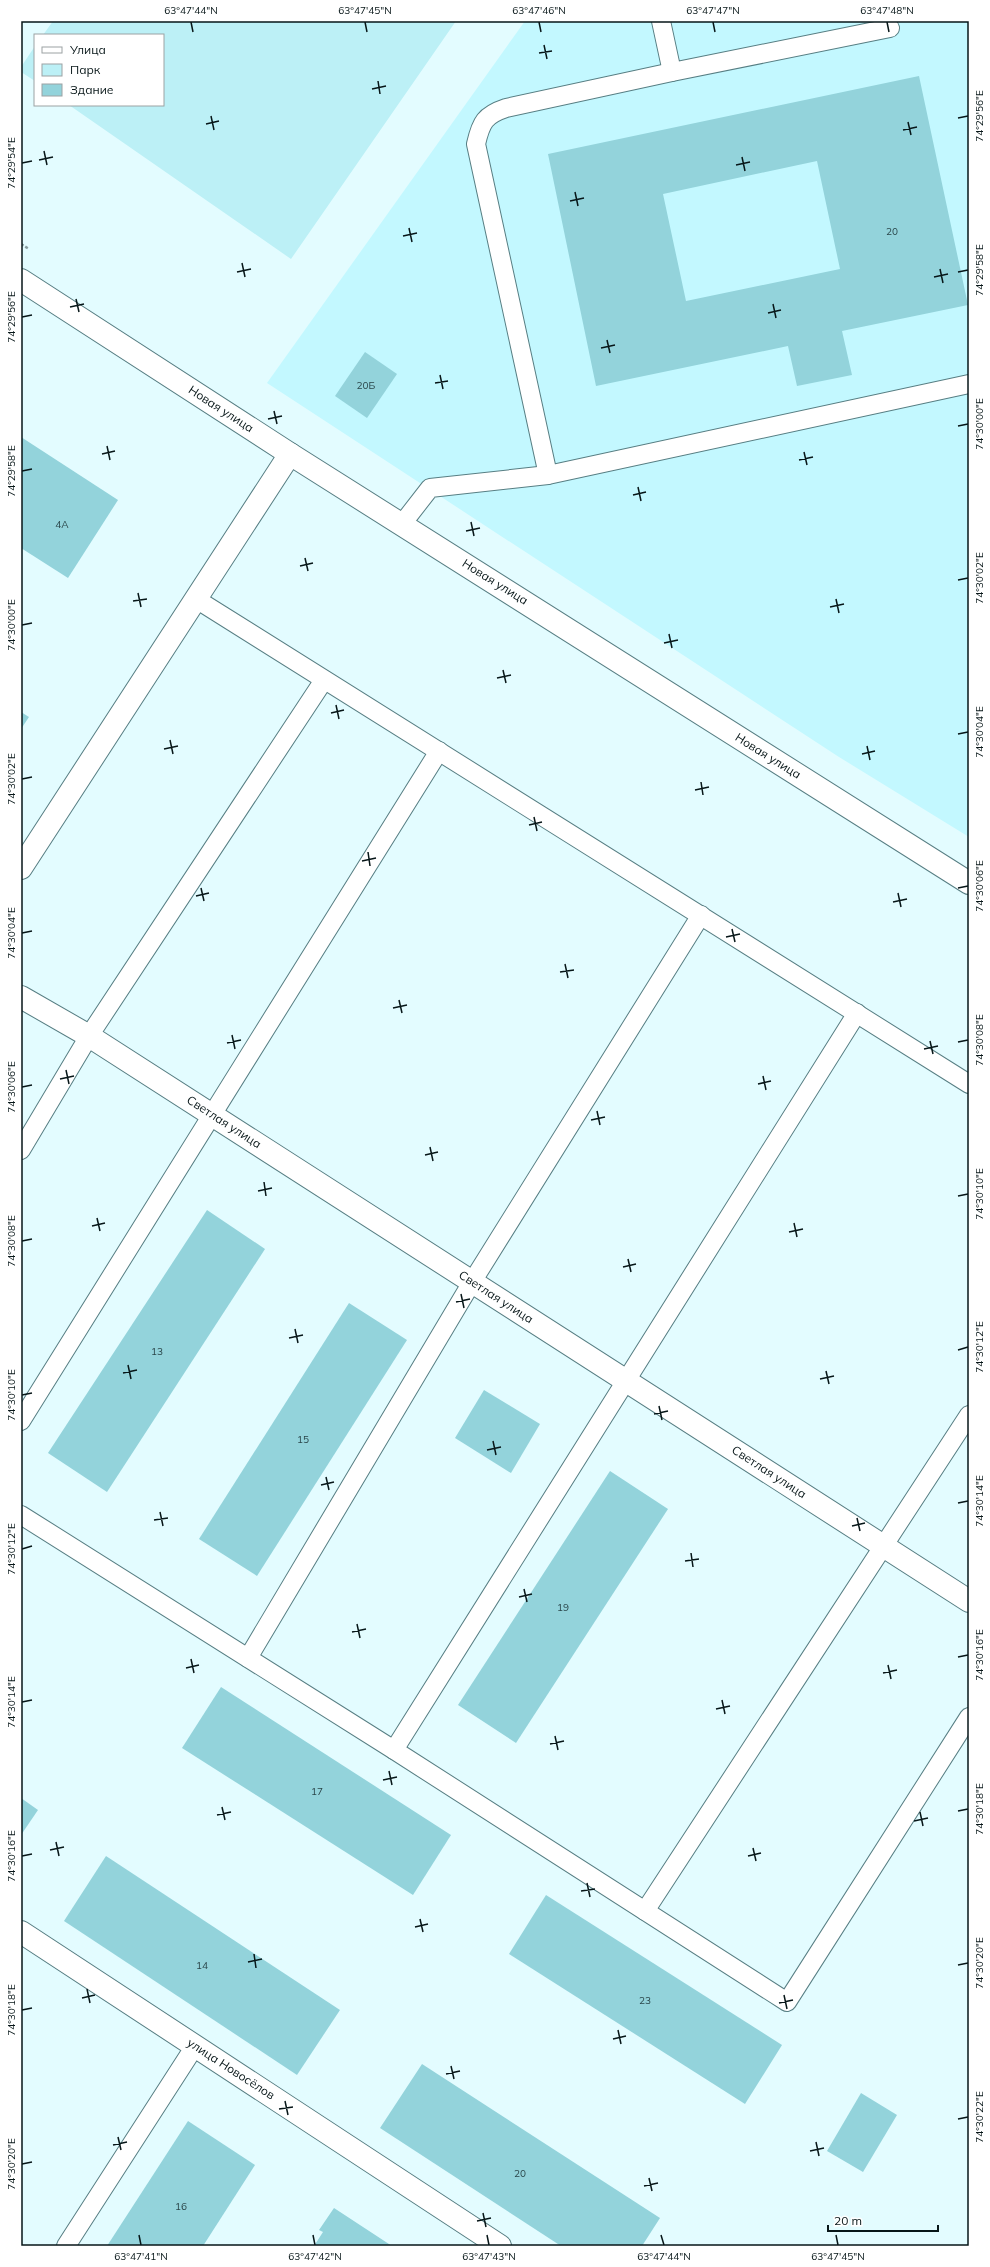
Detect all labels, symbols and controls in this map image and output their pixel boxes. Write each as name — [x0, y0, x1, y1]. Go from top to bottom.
text: 63°47'44"N — [164, 4, 218, 17]
text: 63°47'45"N — [338, 4, 392, 17]
text: 63°47'46"N — [512, 4, 566, 17]
text: 63°47'47"N — [686, 4, 740, 17]
text: 63°47'48"N — [860, 4, 914, 17]
legend — [34, 34, 164, 106]
text: Улица — [69, 42, 106, 57]
text: Парк — [70, 62, 101, 77]
text: Здание — [70, 82, 114, 97]
text: 74°29'56"E — [973, 90, 986, 142]
text: 74°29'54"E — [5, 137, 18, 189]
house number: 20 — [886, 225, 898, 238]
text: 74°29'58"E — [973, 244, 986, 296]
text: 74°29'56"E — [5, 291, 18, 343]
house number: 20Б — [357, 379, 376, 392]
street label: Новая улица — [186, 382, 257, 435]
text: 74°30'00"E — [973, 398, 986, 450]
text: 74°29'58"E — [5, 445, 18, 497]
house number: 4А — [55, 518, 69, 531]
text: 74°30'02"E — [973, 552, 986, 604]
street label: Новая улица — [460, 555, 531, 608]
text: 74°30'00"E — [5, 599, 18, 651]
text: 74°30'04"E — [973, 706, 986, 758]
street label: Новая улица — [733, 729, 804, 782]
text: 74°30'02"E — [5, 753, 18, 805]
text: 74°30'06"E — [973, 860, 986, 912]
text: 74°30'04"E — [5, 907, 18, 959]
text: 74°30'08"E — [973, 1014, 986, 1066]
text: 74°30'06"E — [5, 1061, 18, 1113]
street label: Светлая улица — [184, 1092, 264, 1151]
text: 74°30'10"E — [973, 1168, 986, 1220]
text: 74°30'08"E — [5, 1215, 18, 1267]
street label: Светлая улица — [456, 1267, 536, 1326]
text: 74°30'12"E — [973, 1321, 986, 1373]
house number: 13 — [151, 1345, 163, 1358]
text: 74°30'10"E — [5, 1369, 18, 1421]
house number: 15 — [297, 1433, 309, 1446]
street label: Светлая улица — [729, 1442, 809, 1501]
text: 74°30'14"E — [973, 1475, 986, 1527]
text: 74°30'12"E — [5, 1523, 18, 1575]
house number: 19 — [557, 1601, 569, 1614]
text: 74°30'16"E — [973, 1629, 986, 1681]
text: 74°30'14"E — [5, 1676, 18, 1728]
text: 74°30'18"E — [973, 1783, 986, 1835]
house number: 17 — [311, 1785, 323, 1798]
text: 74°30'16"E — [5, 1830, 18, 1882]
text: 74°30'20"E — [973, 1937, 986, 1989]
house number: 14 — [196, 1959, 208, 1972]
text: 74°30'18"E — [5, 1984, 18, 2036]
house number: 23 — [639, 1994, 651, 2007]
street label: улица Новосёлов — [185, 2035, 278, 2103]
text: 74°30'22"E — [973, 2091, 986, 2143]
text: 74°30'20"E — [5, 2138, 18, 2190]
house number: 20 — [514, 2167, 526, 2180]
house number: 16 — [175, 2200, 187, 2213]
scale bar — [828, 2207, 938, 2233]
text: 20 m — [834, 2213, 862, 2228]
text: 63°47'41"N — [114, 2250, 168, 2263]
text: 63°47'42"N — [288, 2250, 342, 2263]
text: 63°47'43"N — [462, 2250, 516, 2263]
text: 63°47'44"N — [637, 2250, 691, 2263]
text: 63°47'45"N — [811, 2250, 865, 2263]

